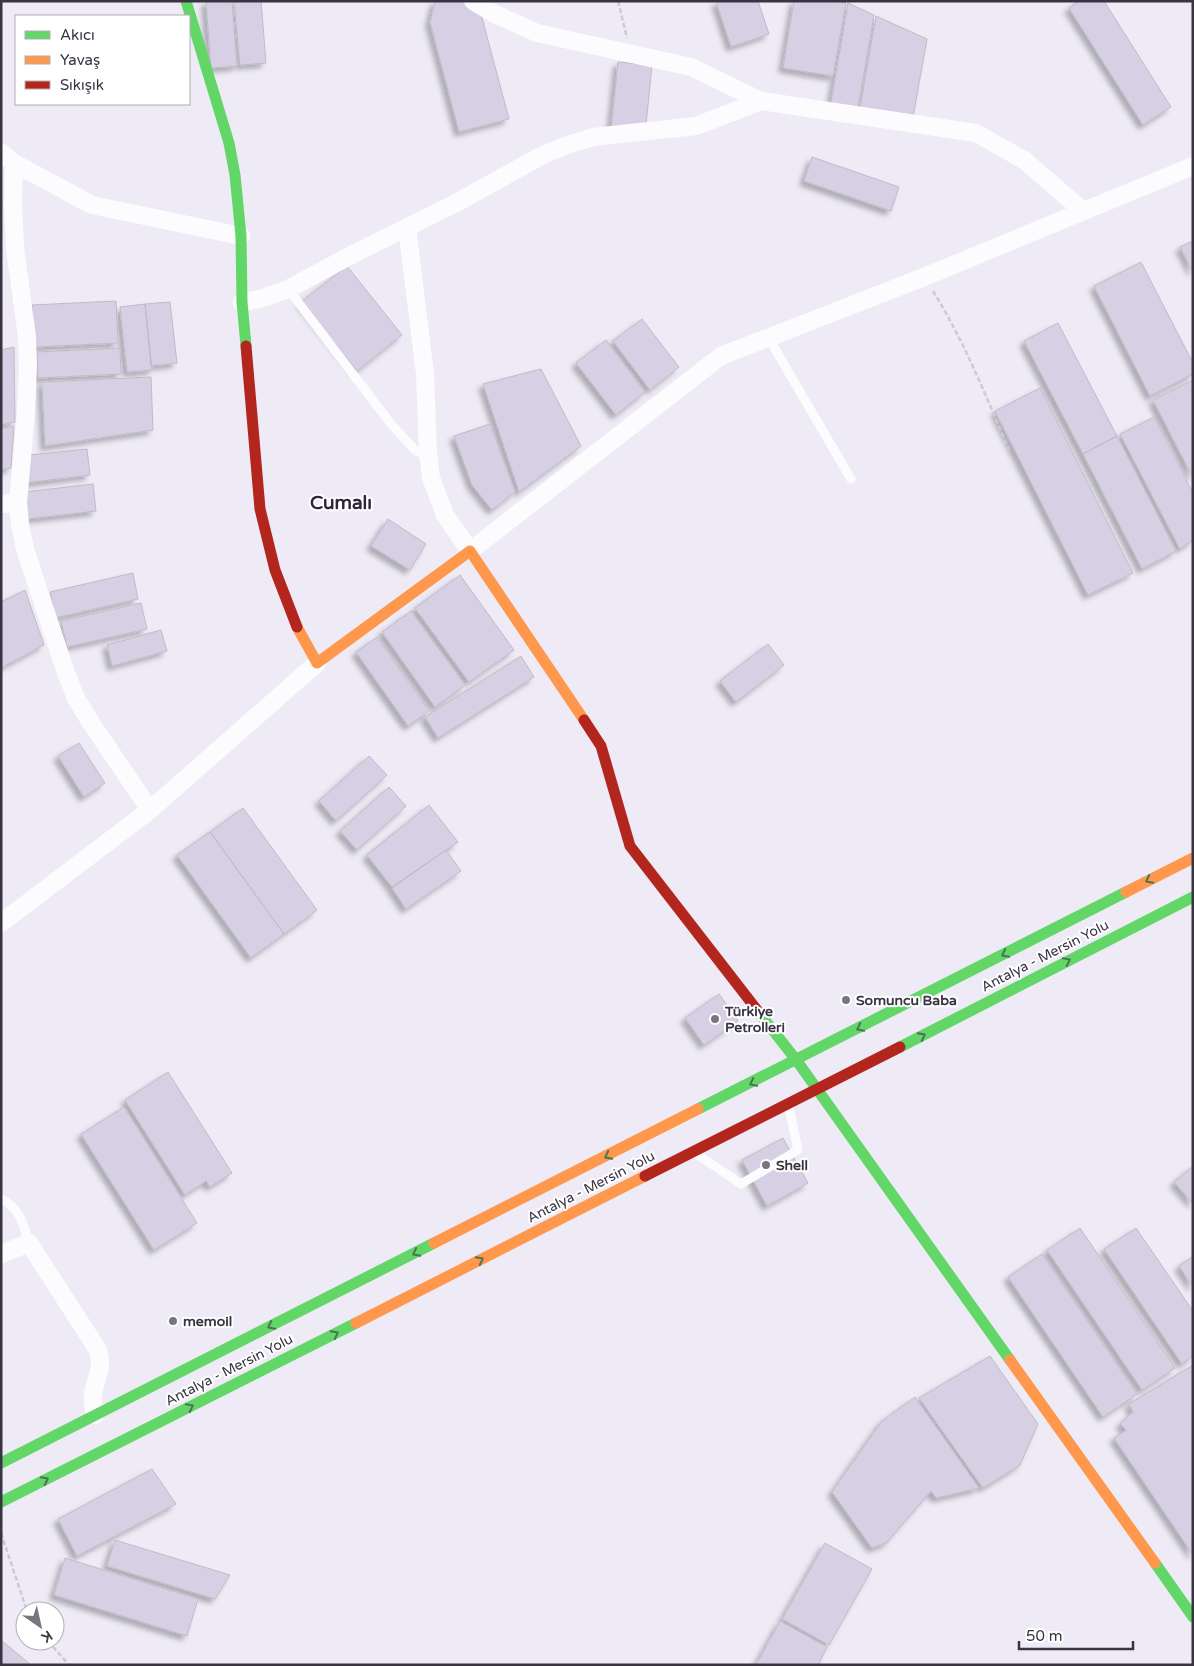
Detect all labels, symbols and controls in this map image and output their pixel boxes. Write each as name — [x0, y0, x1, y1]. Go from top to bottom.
legend — [15, 15, 190, 105]
text: Akıcı — [60, 26, 95, 44]
text: Yavaş — [60, 51, 100, 69]
text: Sıkışık — [60, 76, 104, 94]
district label: Cumalı — [310, 492, 372, 514]
one-way arrow — [1146, 874, 1155, 884]
street label: Antalya - Mersin Yolu — [978, 916, 1112, 996]
one-way arrow — [1001, 948, 1010, 958]
one-way arrow — [1062, 957, 1071, 967]
place label: Somuncu Baba — [856, 992, 957, 1009]
marker: Somuncu Baba — [840, 994, 852, 1006]
place label: Türkiye Petrolleri — [724, 1003, 785, 1036]
marker: Türkiye Petrolleri — [709, 1013, 721, 1025]
one-way arrow — [856, 1022, 865, 1032]
one-way arrow — [917, 1032, 926, 1042]
one-way arrow — [749, 1076, 758, 1087]
street label: Antalya - Mersin Yolu — [524, 1147, 658, 1227]
one-way arrow — [604, 1150, 613, 1160]
place label: Shell — [776, 1157, 808, 1174]
marker: Shell — [760, 1159, 772, 1171]
one-way arrow — [412, 1247, 421, 1257]
one-way arrow — [475, 1256, 484, 1266]
place label: memoil — [183, 1313, 232, 1330]
marker: memoil — [167, 1315, 179, 1327]
one-way arrow — [267, 1320, 276, 1330]
one-way arrow — [330, 1329, 339, 1340]
street label: Antalya - Mersin Yolu — [162, 1330, 296, 1410]
one-way arrow — [185, 1403, 194, 1413]
one-way arrow — [40, 1476, 49, 1486]
north arrow — [15, 1601, 65, 1651]
scale bar — [1019, 1618, 1133, 1650]
text: K — [38, 1627, 56, 1646]
text: 50 m — [1026, 1627, 1063, 1645]

